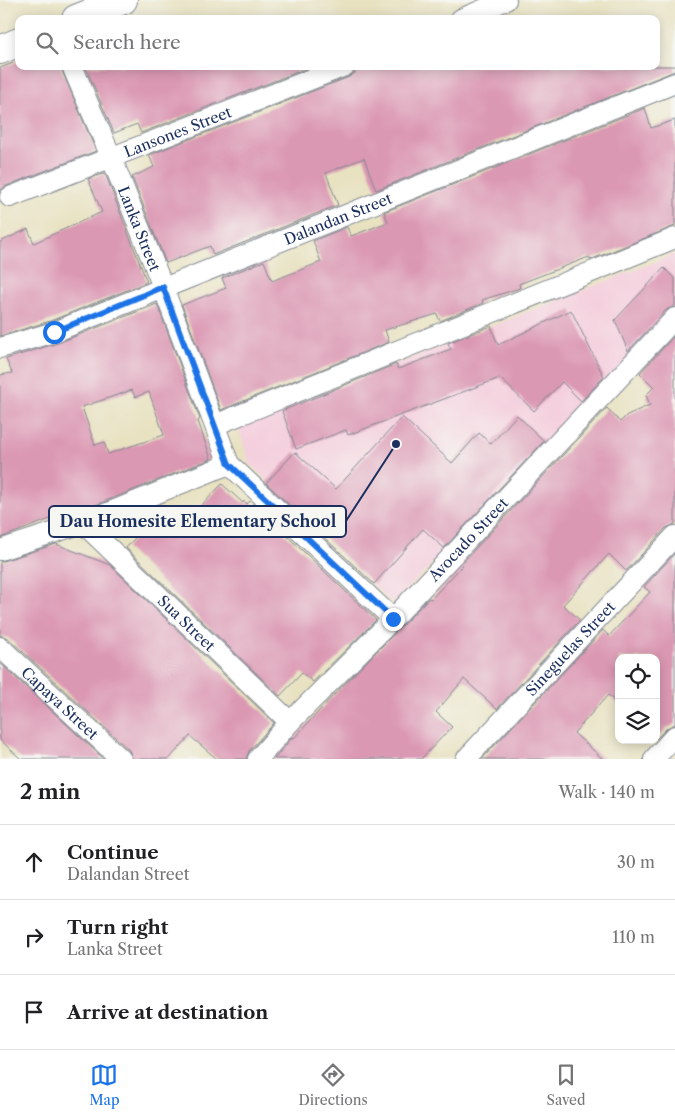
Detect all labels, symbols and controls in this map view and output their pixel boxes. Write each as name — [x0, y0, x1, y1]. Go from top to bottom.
search box — [15, 15, 660, 70]
icon: search — [33, 29, 61, 57]
text: Search here — [73, 31, 181, 54]
street label: Lansones Street — [121, 102, 235, 161]
street label: Lanka Street — [114, 183, 165, 274]
street label: Dalandan Street — [281, 188, 395, 248]
route start — [43, 321, 66, 344]
street label: Avocado Street — [423, 493, 512, 586]
callout: Dau Homesite Elementary School — [49, 506, 346, 537]
text: Dau Homesite Elementary School — [60, 511, 337, 531]
street label: Sua Street — [154, 591, 220, 655]
street label: Sineguelas Street — [521, 596, 619, 699]
route end — [382, 608, 405, 631]
map controls — [615, 654, 660, 744]
button: locate — [615, 654, 660, 699]
street label: Capaya Street — [18, 662, 103, 744]
button: layers — [615, 699, 660, 744]
text: 2 min — [20, 779, 80, 804]
text: Walk · 140 m — [558, 782, 655, 802]
text: Continue — [67, 841, 159, 864]
icon: ahead — [20, 848, 48, 876]
text: 30 m — [617, 852, 655, 872]
text: Dalandan Street — [67, 864, 189, 884]
text: Turn right — [67, 916, 168, 939]
icon: right — [20, 923, 48, 951]
text: 110 m — [612, 927, 655, 947]
text: Lanka Street — [67, 939, 163, 959]
icon: arrive — [20, 998, 48, 1026]
text: Arrive at destination — [67, 1001, 268, 1024]
tab: Map — [89, 1061, 120, 1109]
tab: Directions — [298, 1061, 368, 1109]
tab: Saved — [547, 1061, 585, 1109]

